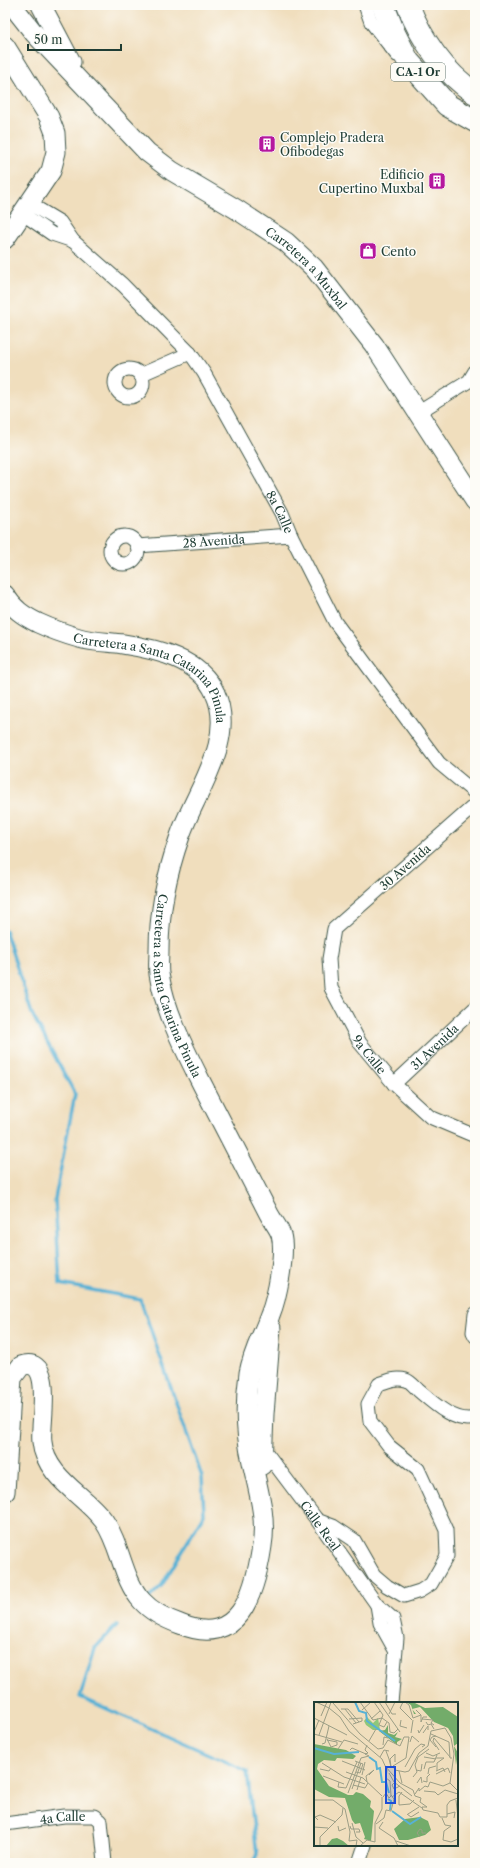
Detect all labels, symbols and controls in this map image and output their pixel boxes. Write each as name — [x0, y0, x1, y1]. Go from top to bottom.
scale bar — [28, 26, 121, 52]
text: 50 m — [34, 32, 63, 47]
road number: CA-1 Or — [391, 63, 445, 81]
place label: Complejo Pradera Ofibodegas — [280, 130, 385, 159]
building icon: Complejo Pradera Ofibodegas — [257, 134, 277, 154]
place label: Edificio Cupertino Muxbal — [319, 167, 424, 196]
building icon: Edificio Cupertino Muxbal — [427, 171, 447, 191]
street label: Carretera a Muxbal — [263, 223, 351, 312]
shop icon: Cento — [358, 241, 378, 261]
place label: Cento — [381, 244, 416, 259]
street label: 8a Calle — [263, 488, 297, 536]
street label: 28 Avenida — [182, 531, 246, 550]
street label: Carretera a Santa Catarina Pinula — [72, 629, 229, 724]
street label: 30 Avenida — [376, 840, 434, 893]
street label: Carretera a Santa Catarina Pinula — [151, 893, 205, 1080]
street label: 31 Avenida — [407, 1020, 462, 1072]
street label: 9a Calle — [349, 1032, 390, 1077]
street label: Calle Real — [298, 1498, 344, 1554]
inset map — [314, 1702, 458, 1846]
street label: 4a Calle — [39, 1808, 86, 1827]

